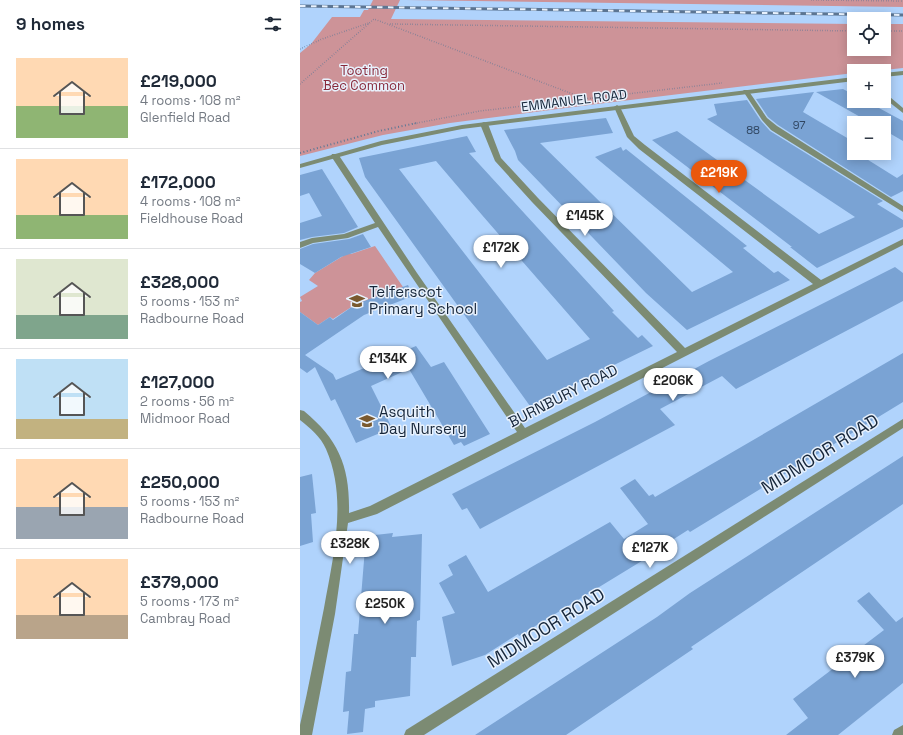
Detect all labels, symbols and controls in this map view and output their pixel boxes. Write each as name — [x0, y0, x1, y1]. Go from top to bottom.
map controls — [847, 12, 891, 160]
button: locate — [847, 12, 891, 56]
text: 9 homes — [16, 13, 85, 35]
icon: filters — [262, 13, 284, 35]
park label: Tooting Bec Common — [323, 62, 405, 94]
button: + — [847, 64, 891, 108]
text: £219,000 — [140, 70, 217, 92]
icon: home — [48, 74, 96, 122]
street label: EMMANUEL ROAD — [520, 86, 628, 115]
text: 4 rooms · 108 m² — [140, 92, 241, 109]
text: Glenfield Road — [140, 109, 230, 126]
button: − — [847, 116, 891, 160]
house number: 97 — [793, 118, 805, 132]
house number: 88 — [746, 123, 760, 137]
pin: £219K — [691, 160, 747, 194]
text: £219K — [700, 164, 738, 181]
text: £172,000 — [140, 171, 216, 193]
icon: home — [48, 175, 96, 223]
text: 4 rooms · 108 m² — [140, 193, 241, 210]
pin: £145K — [557, 203, 613, 237]
text: £145K — [566, 207, 604, 224]
text: Fieldhouse Road — [140, 210, 243, 227]
pin: £172K — [473, 235, 529, 269]
text: £172K — [482, 239, 520, 256]
text: £328,000 — [140, 271, 219, 293]
icon: home — [48, 275, 96, 323]
place label: Telferscot Primary School — [369, 282, 477, 318]
school or university icon: Telferscot Primary School — [348, 292, 366, 310]
text: 5 rooms · 153 m² — [140, 293, 239, 310]
text: Radbourne Road — [140, 310, 244, 327]
pin: £134K — [360, 346, 416, 380]
text: £134K — [369, 350, 407, 367]
street label: BURNBURY ROAD — [505, 360, 621, 431]
pin: £206K — [645, 368, 701, 402]
text: £127,000 — [140, 371, 215, 393]
text: £206K — [653, 372, 693, 389]
icon: home — [48, 375, 96, 423]
text: 2 rooms · 56 m² — [140, 393, 234, 410]
place label: Asquith Day Nursery — [379, 402, 467, 438]
street label: MIDMOOR ROAD — [757, 408, 883, 499]
text: Midmoor Road — [140, 410, 230, 427]
school or university icon: Asquith Day Nursery — [358, 412, 376, 430]
text: £250,000 — [140, 471, 220, 493]
icon: home — [48, 475, 96, 523]
text: 5 rooms · 153 m² — [140, 493, 239, 510]
text: Radbourne Road — [140, 510, 244, 527]
pin: £328K — [322, 531, 378, 565]
text: £328K — [330, 535, 370, 552]
pin: £127K — [622, 535, 678, 569]
text: £127K — [631, 539, 669, 556]
text: £379,000 — [140, 571, 219, 593]
icon: home — [48, 575, 96, 623]
street label: MIDMOOR ROAD — [483, 582, 609, 673]
pin: £250K — [357, 591, 413, 625]
text: 5 rooms · 173 m² — [140, 593, 239, 610]
text: £250K — [365, 595, 405, 612]
text: Cambray Road — [140, 610, 231, 627]
pin: £379K — [827, 645, 883, 679]
text: £379K — [835, 649, 875, 666]

